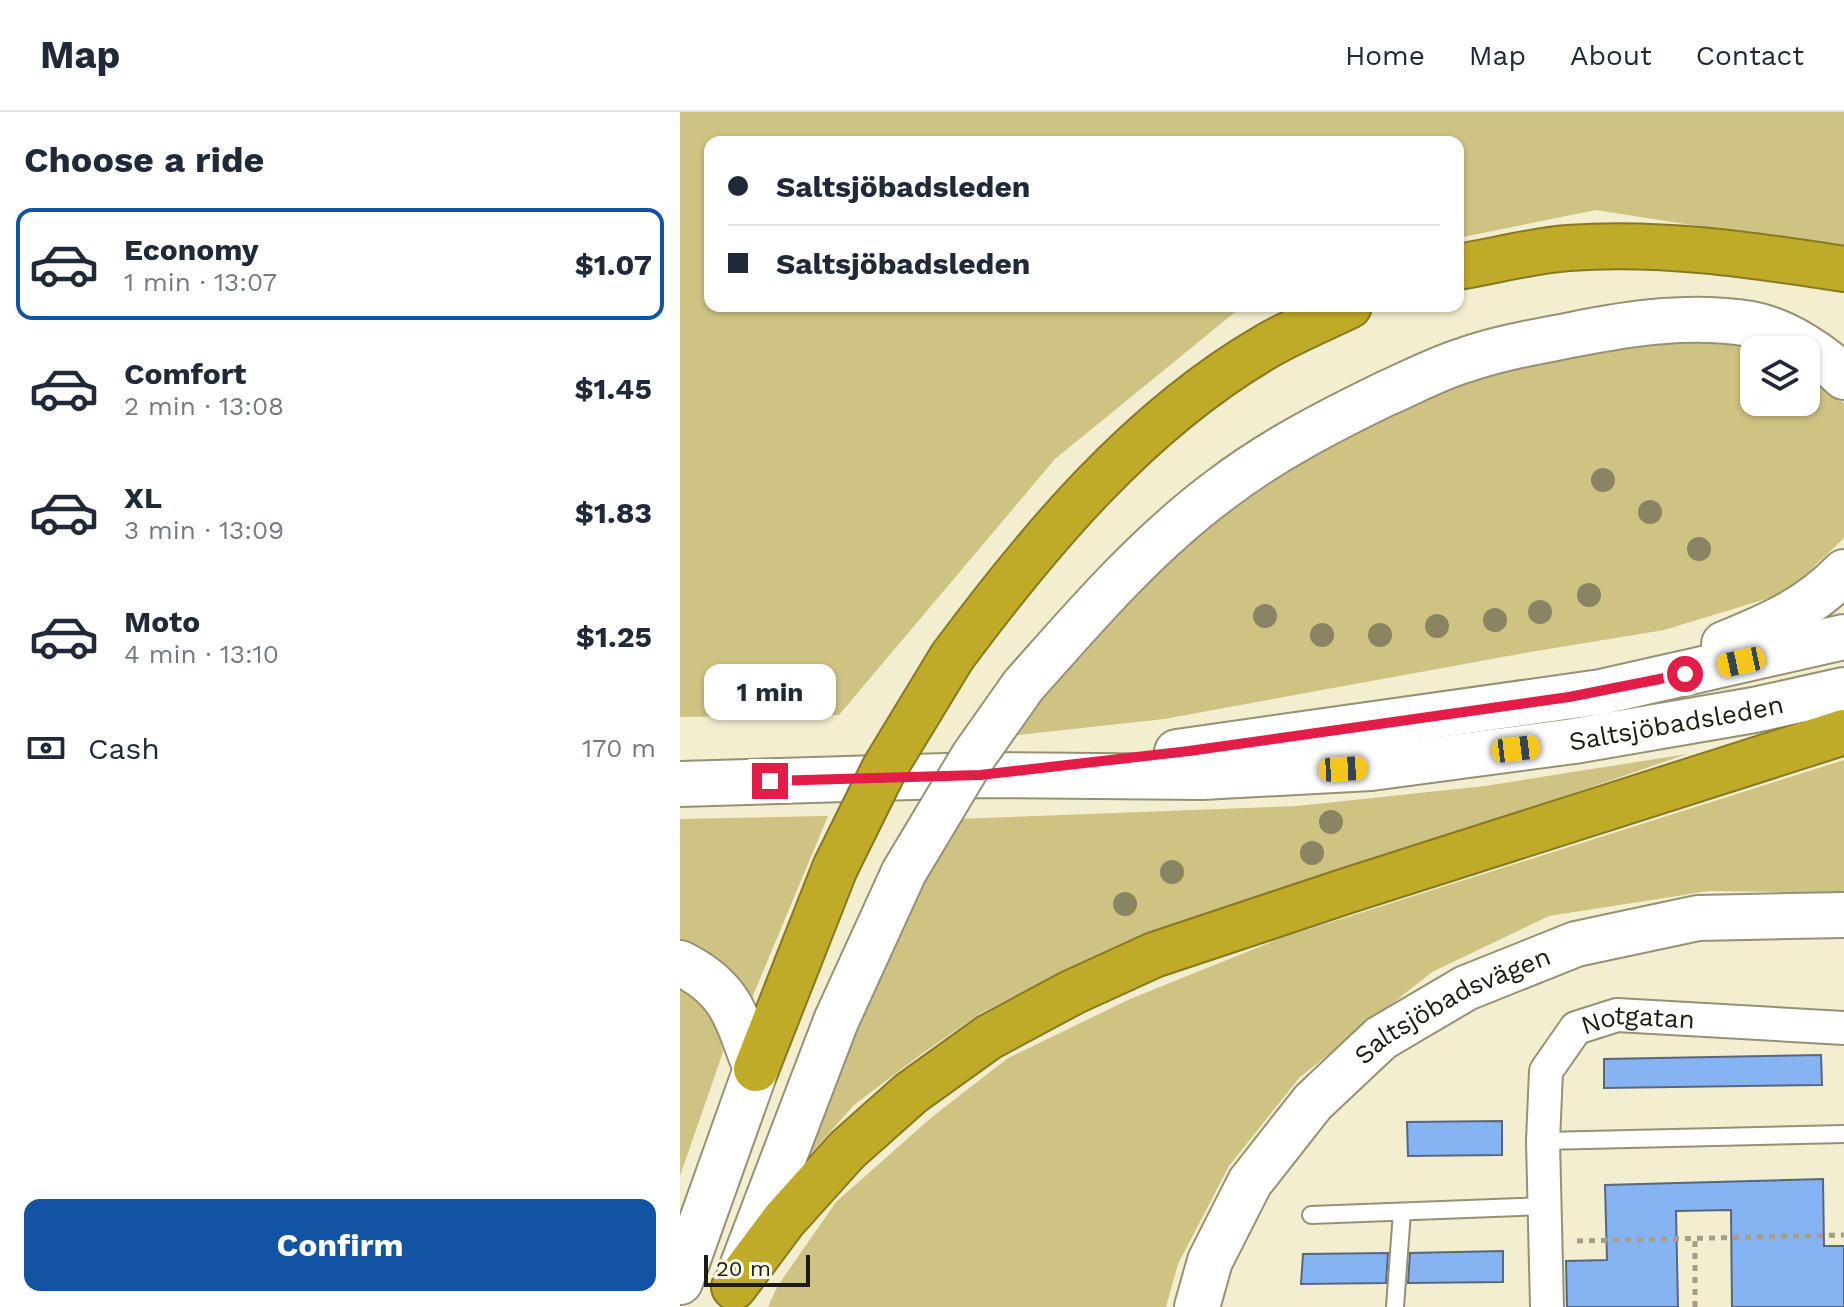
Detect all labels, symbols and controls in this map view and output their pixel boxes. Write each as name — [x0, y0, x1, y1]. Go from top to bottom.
text: Map — [40, 33, 120, 77]
text: Home — [1345, 39, 1425, 72]
text: Map — [1469, 39, 1526, 72]
text: About — [1570, 39, 1652, 72]
text: Contact — [1696, 39, 1804, 72]
text: Choose a ride — [24, 139, 264, 181]
text: Saltsjöbadsleden — [776, 169, 1030, 204]
icon: car — [28, 228, 100, 300]
text: Economy — [124, 232, 259, 267]
text: Saltsjöbadsleden — [776, 246, 1030, 281]
text: $1.07 — [575, 247, 652, 282]
text: 1 min · 13:07 — [124, 267, 277, 297]
map controls — [1740, 336, 1820, 416]
button: layers — [1740, 336, 1820, 416]
icon: car — [28, 352, 100, 424]
text: Comfort — [124, 356, 246, 391]
text: $1.45 — [574, 371, 652, 406]
text: 2 min · 13:08 — [124, 391, 284, 421]
icon: car — [28, 476, 100, 548]
text: XL — [124, 480, 162, 515]
text: $1.83 — [575, 495, 652, 530]
text: 3 min · 13:09 — [124, 515, 284, 545]
icon: car — [28, 600, 100, 672]
text: Moto — [124, 604, 200, 639]
text: $1.25 — [576, 619, 652, 654]
text: 4 min · 13:10 — [124, 639, 279, 669]
car — [1715, 645, 1767, 679]
route start — [1667, 656, 1703, 692]
callout: 1 min — [704, 665, 836, 721]
text: 1 min — [737, 677, 803, 707]
street label: Saltsjöbadsleden — [1567, 689, 1786, 757]
icon: cash — [24, 726, 68, 770]
text: Cash — [88, 731, 160, 766]
text: 170 m — [582, 733, 656, 763]
car — [1491, 734, 1541, 764]
car — [1318, 756, 1368, 782]
route end — [752, 763, 788, 799]
street label: Saltsjöbadsvägen — [1348, 941, 1555, 1070]
street label: Notgatan — [1577, 1000, 1696, 1040]
button: Confirm — [24, 1199, 656, 1291]
scale bar — [704, 1251, 810, 1287]
text: 20 m — [716, 1256, 771, 1281]

